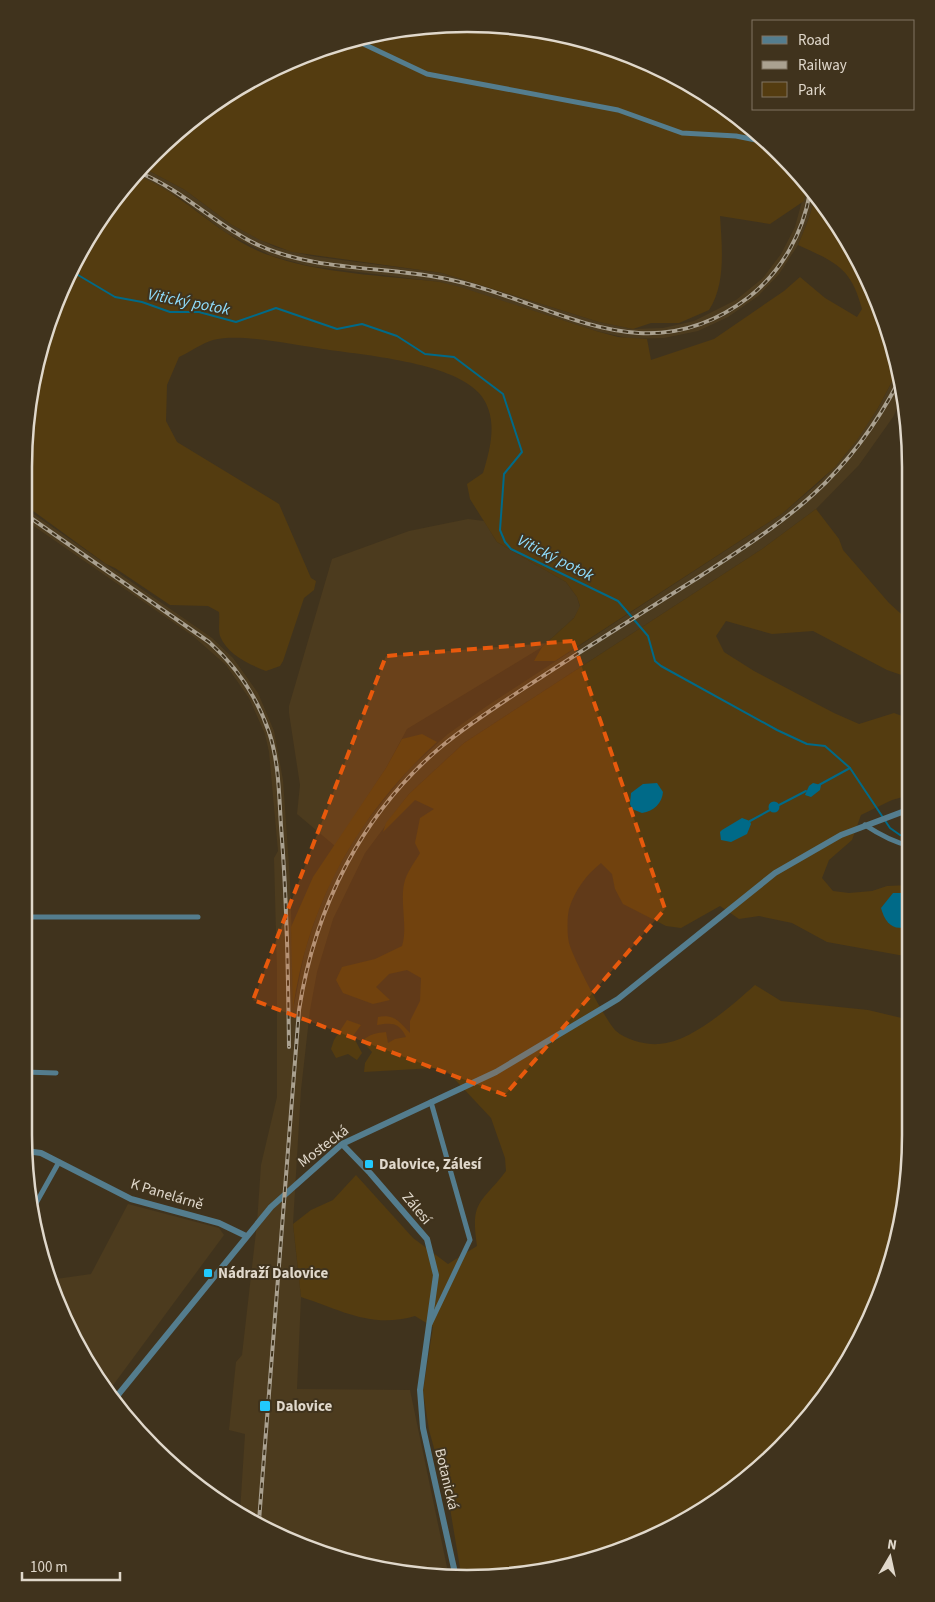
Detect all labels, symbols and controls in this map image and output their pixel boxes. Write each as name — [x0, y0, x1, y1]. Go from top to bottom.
legend — [752, 20, 915, 110]
text: Road — [798, 30, 830, 51]
text: Railway — [798, 55, 847, 76]
text: Park — [798, 80, 827, 101]
water label: Vitický potok — [146, 283, 232, 321]
water label: Vitický potok — [513, 529, 598, 587]
street label: Mostecká — [293, 1120, 353, 1173]
place label: Dalovice, Zálesí — [379, 1154, 482, 1175]
marker: Dalovice, Zálesí — [363, 1158, 375, 1170]
street label: K Panelárně — [128, 1173, 206, 1215]
street label: Zálesí — [397, 1188, 437, 1230]
place label: Nádraží Dalovice — [218, 1263, 328, 1284]
marker: Nádraží Dalovice — [202, 1267, 214, 1279]
place label: Dalovice — [276, 1396, 333, 1417]
marker: Dalovice — [258, 1399, 272, 1413]
street label: Botanická — [429, 1446, 464, 1512]
north arrow — [865, 1532, 915, 1582]
text: N — [886, 1535, 898, 1556]
scale bar — [22, 1550, 120, 1582]
text: 100 m — [30, 1557, 68, 1578]

